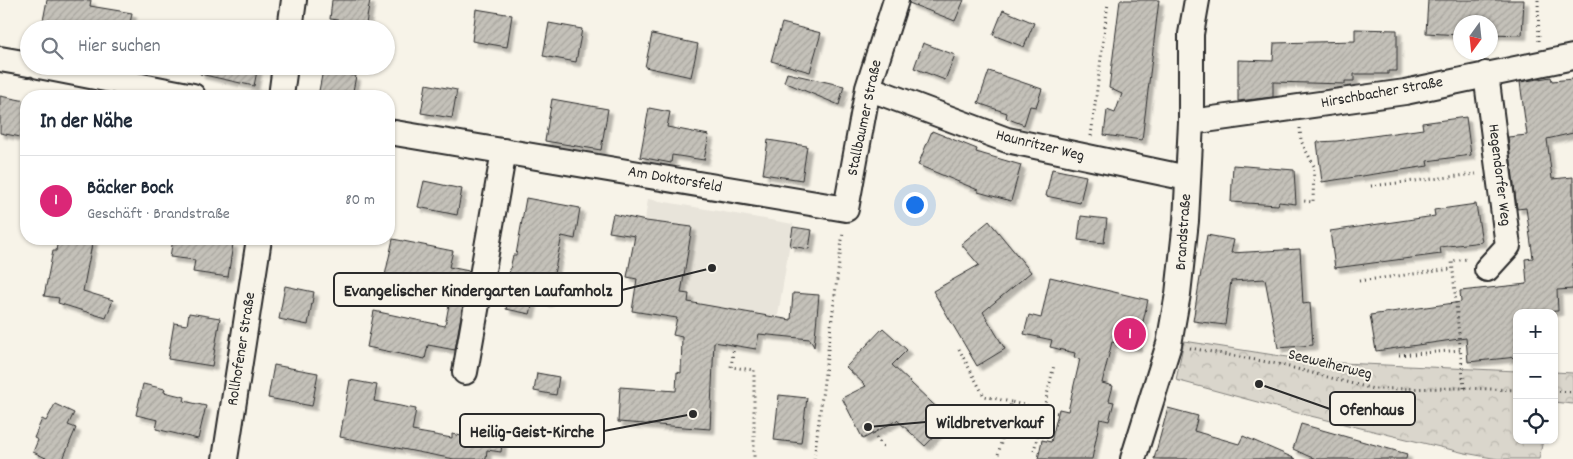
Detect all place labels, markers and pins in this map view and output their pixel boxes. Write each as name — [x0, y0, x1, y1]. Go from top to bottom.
callout: Evangelischer Kindergarten Laufamholz — [334, 273, 622, 306]
pin: 1 — [1114, 315, 1146, 353]
callout: Ofenhaus — [1330, 392, 1415, 425]
callout: Wildbretverkauf — [926, 405, 1054, 438]
callout: Heilig-Geist-Kirche — [460, 414, 604, 447]

